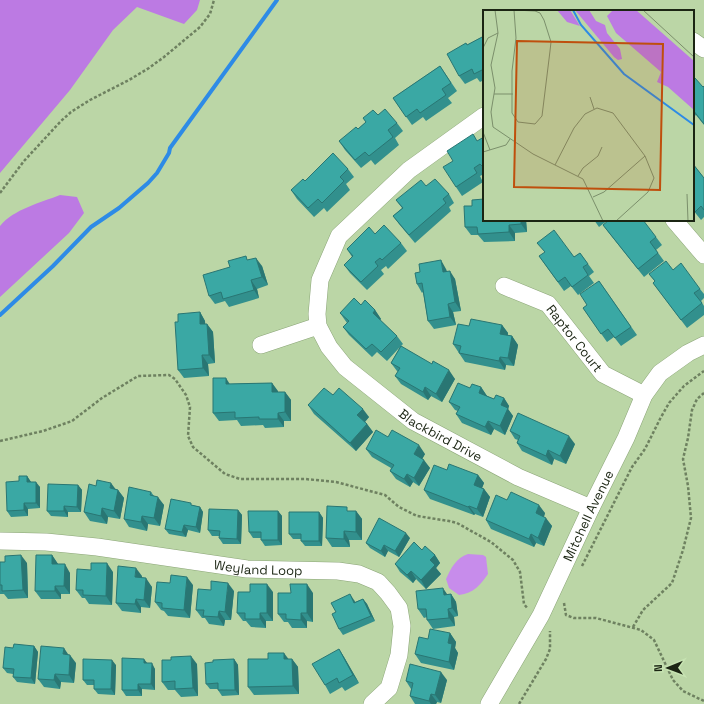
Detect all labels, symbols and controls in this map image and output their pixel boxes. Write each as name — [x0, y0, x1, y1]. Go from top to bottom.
inset map — [483, 10, 694, 221]
street label: Raptor Court — [543, 301, 607, 375]
street label: Blackbird Drive — [396, 405, 485, 465]
street label: Mitchell Avenue — [559, 467, 617, 564]
street label: Weyland Loop — [213, 556, 303, 579]
north arrow — [648, 648, 688, 688]
text: N — [651, 664, 665, 672]

